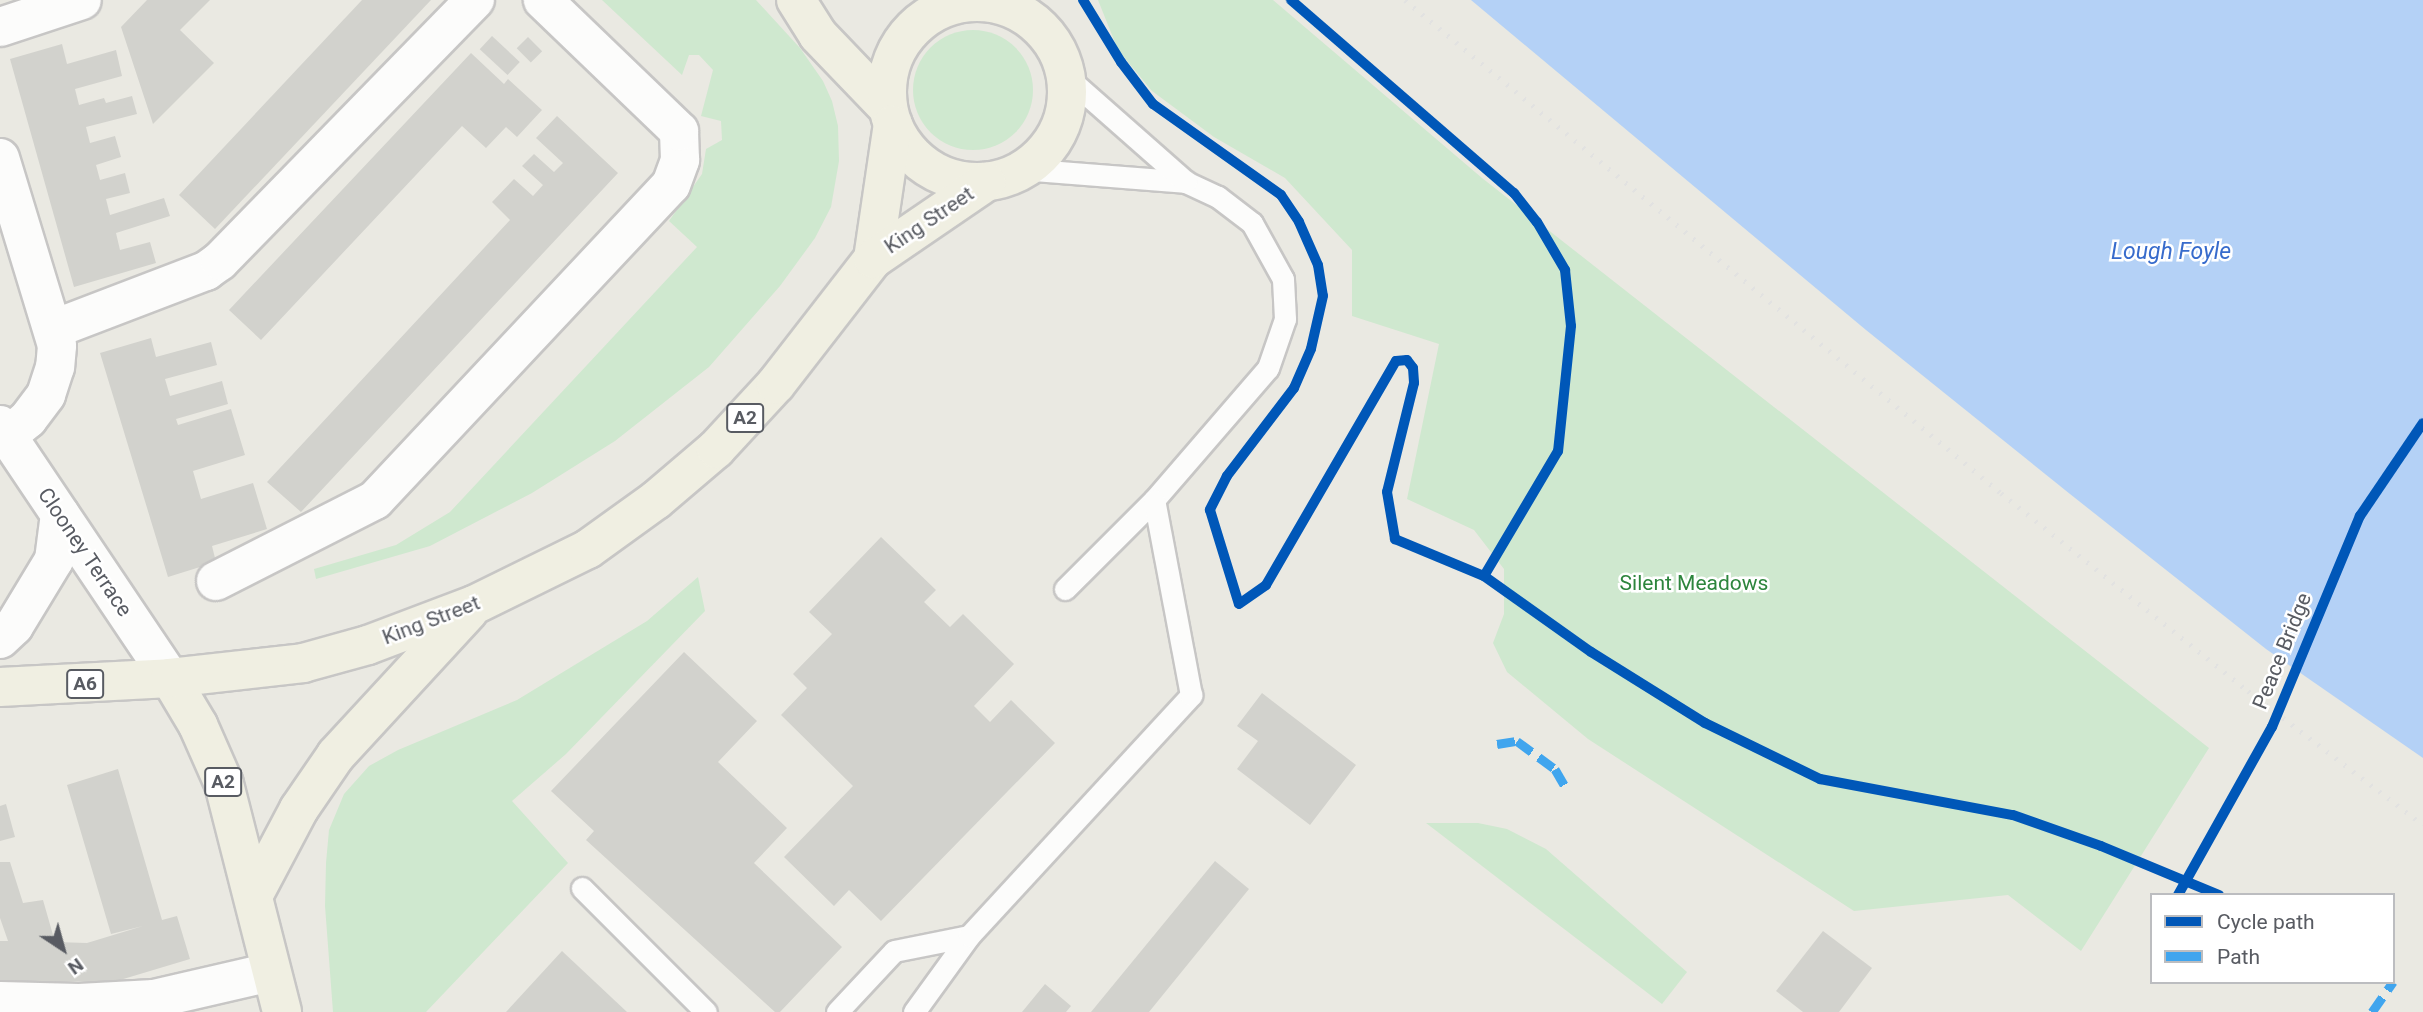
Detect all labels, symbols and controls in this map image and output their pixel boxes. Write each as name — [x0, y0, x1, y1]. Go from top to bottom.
street label: King Street — [880, 181, 978, 259]
water label: Lough Foyle — [2111, 238, 2231, 266]
road number: A2 — [726, 402, 764, 434]
street label: Clooney Terrace — [32, 483, 138, 621]
park label: Silent Meadows — [1620, 570, 1768, 596]
street label: Peace Bridge — [2247, 589, 2317, 713]
street label: King Street — [379, 590, 483, 650]
road number: A6 — [66, 668, 104, 699]
road number: A2 — [204, 766, 242, 797]
legend — [2150, 893, 2395, 984]
text: Cycle path — [2217, 910, 2315, 934]
north arrow — [28, 914, 98, 984]
text: Path — [2217, 945, 2260, 969]
text: N — [63, 953, 88, 980]

